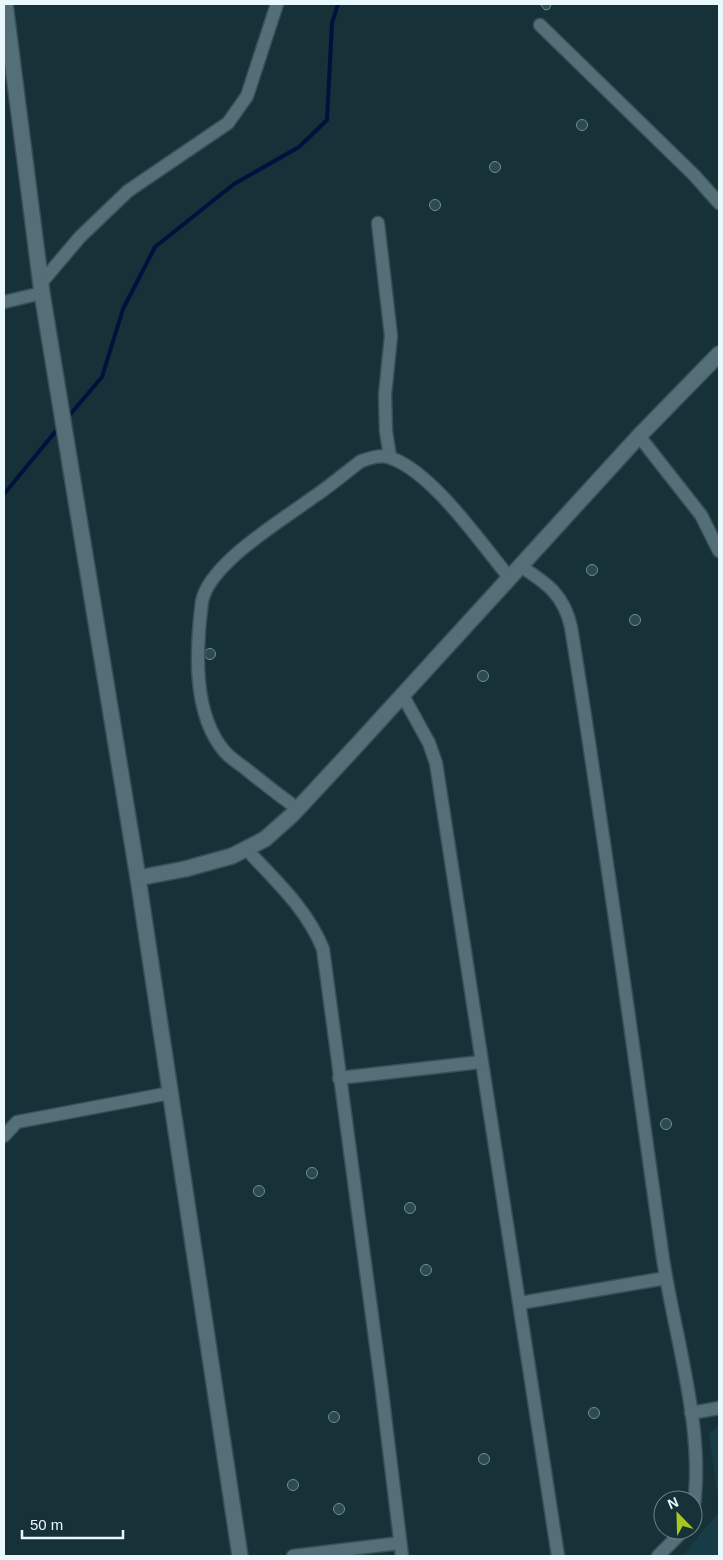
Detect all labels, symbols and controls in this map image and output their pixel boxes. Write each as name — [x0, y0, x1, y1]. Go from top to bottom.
north arrow — [653, 1490, 703, 1540]
text: N — [665, 1494, 681, 1512]
scale bar — [22, 1508, 124, 1540]
text: 50 m — [30, 1516, 63, 1533]

